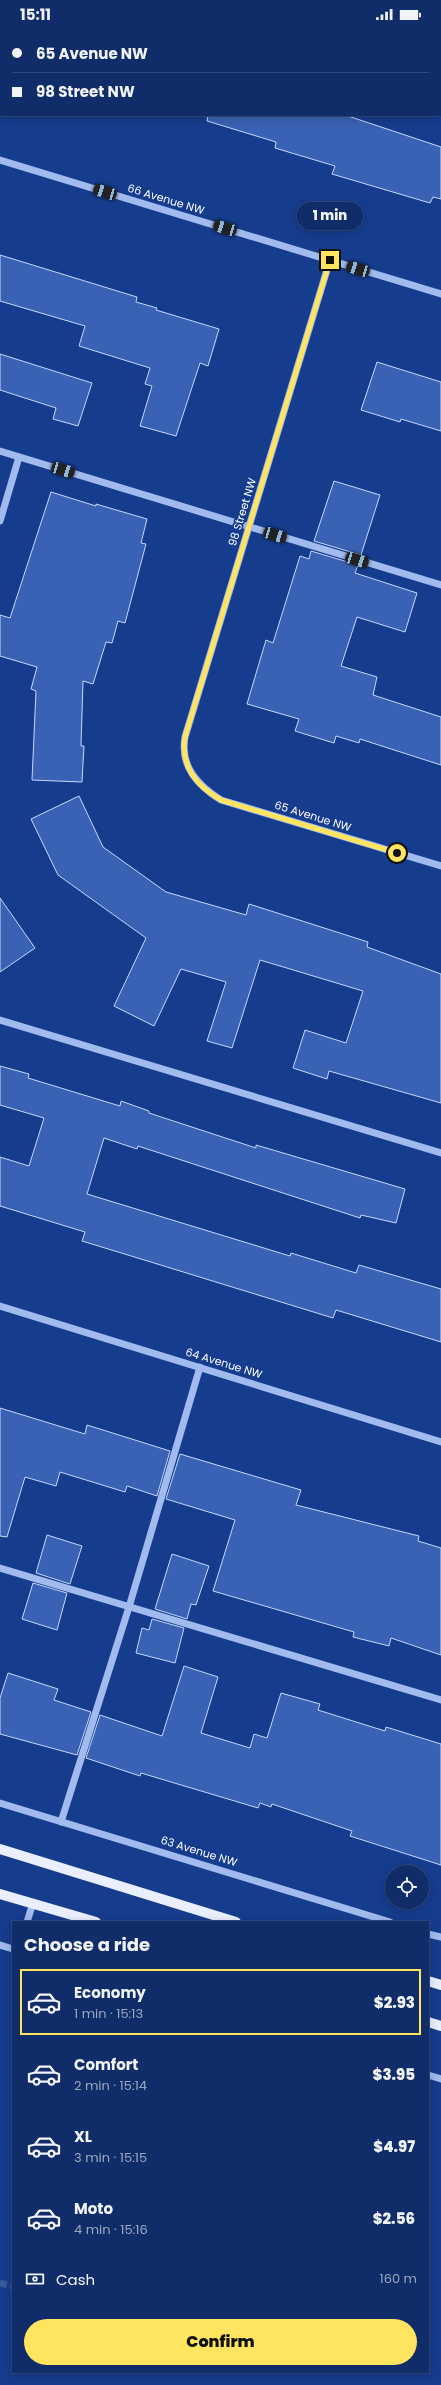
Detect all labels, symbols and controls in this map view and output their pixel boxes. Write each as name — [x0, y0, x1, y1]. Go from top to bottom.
text: 15:11 — [20, 4, 51, 25]
text: 65 Avenue NW — [36, 43, 148, 64]
text: 98 Street NW — [36, 81, 135, 102]
street label: 66 Avenue NW — [126, 180, 207, 218]
car — [92, 183, 118, 201]
callout: 1 min — [297, 202, 363, 230]
text: 1 min — [313, 206, 347, 225]
car — [212, 219, 238, 237]
route end — [321, 251, 339, 269]
car — [345, 260, 371, 278]
car — [50, 461, 76, 479]
street label: 98 Street NW — [224, 476, 260, 548]
car — [262, 526, 288, 544]
car — [344, 551, 370, 569]
street label: 65 Avenue NW — [273, 797, 354, 835]
route start — [388, 844, 406, 862]
street label: 64 Avenue NW — [184, 1344, 265, 1382]
street label: 63 Avenue NW — [159, 1832, 239, 1870]
map controls — [385, 1865, 429, 1909]
button: locate — [385, 1865, 429, 1909]
text: Choose a ride — [24, 1932, 150, 1957]
text: Economy — [74, 1982, 146, 2003]
icon: car — [26, 1984, 62, 2020]
text: $2.93 — [374, 1992, 415, 2013]
text: 1 min · 15:13 — [74, 2004, 143, 2023]
text: Comfort — [74, 2054, 138, 2075]
icon: car — [26, 2056, 62, 2092]
text: $3.95 — [373, 2064, 415, 2085]
text: 2 min · 15:14 — [74, 2076, 147, 2095]
text: XL — [74, 2126, 92, 2147]
icon: car — [26, 2128, 62, 2164]
text: $4.97 — [373, 2136, 415, 2157]
text: 3 min · 15:15 — [74, 2148, 147, 2167]
text: Moto — [74, 2198, 113, 2219]
icon: car — [26, 2200, 62, 2236]
text: $2.56 — [373, 2208, 415, 2229]
text: 4 min · 15:16 — [74, 2220, 148, 2239]
icon: cash — [24, 2268, 46, 2290]
text: Cash — [56, 2269, 95, 2290]
text: 160 m — [380, 2269, 417, 2288]
button: Confirm — [24, 2319, 417, 2365]

